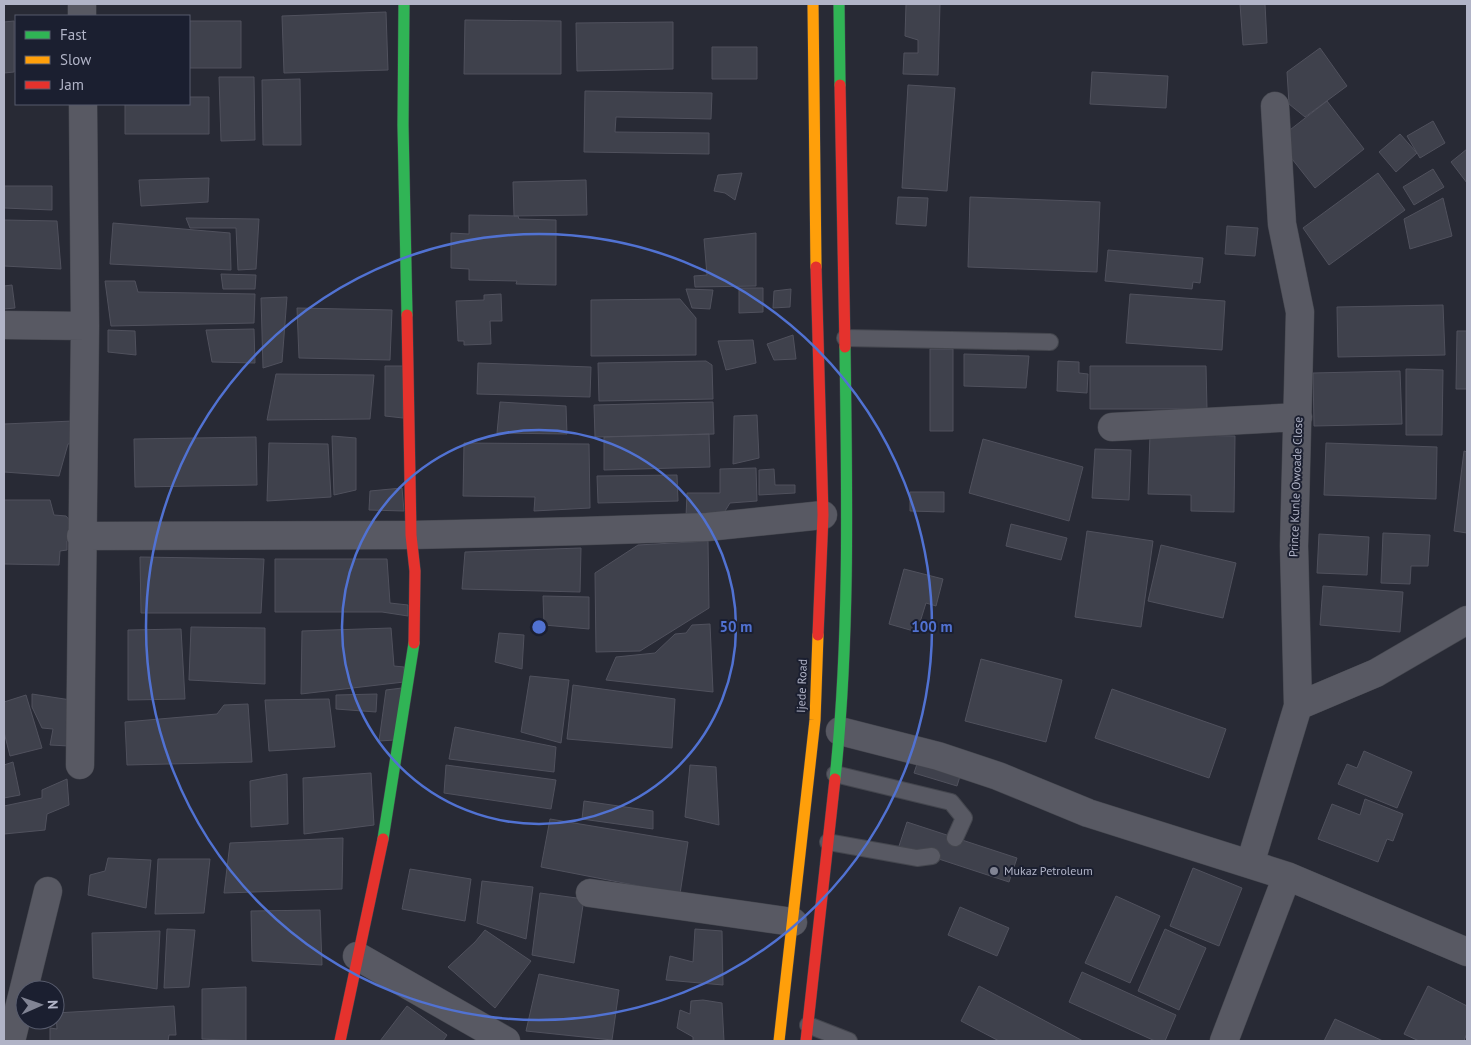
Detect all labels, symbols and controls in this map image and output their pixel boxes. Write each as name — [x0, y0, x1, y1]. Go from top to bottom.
legend — [15, 15, 190, 105]
text: Fast — [60, 25, 87, 44]
text: Slow — [60, 50, 91, 69]
text: Jam — [59, 75, 84, 94]
street label: Prince Kunle Owoade Close — [1286, 417, 1305, 557]
text: 50 m — [720, 617, 752, 636]
text: 100 m — [911, 617, 953, 636]
centre of rings — [530, 618, 548, 636]
street label: Ijede Road — [793, 659, 810, 713]
place label: Mukaz Petroleum — [1004, 863, 1093, 878]
marker: Mukaz Petroleum — [988, 865, 1000, 877]
north arrow — [15, 980, 65, 1030]
text: N — [44, 1000, 62, 1009]

